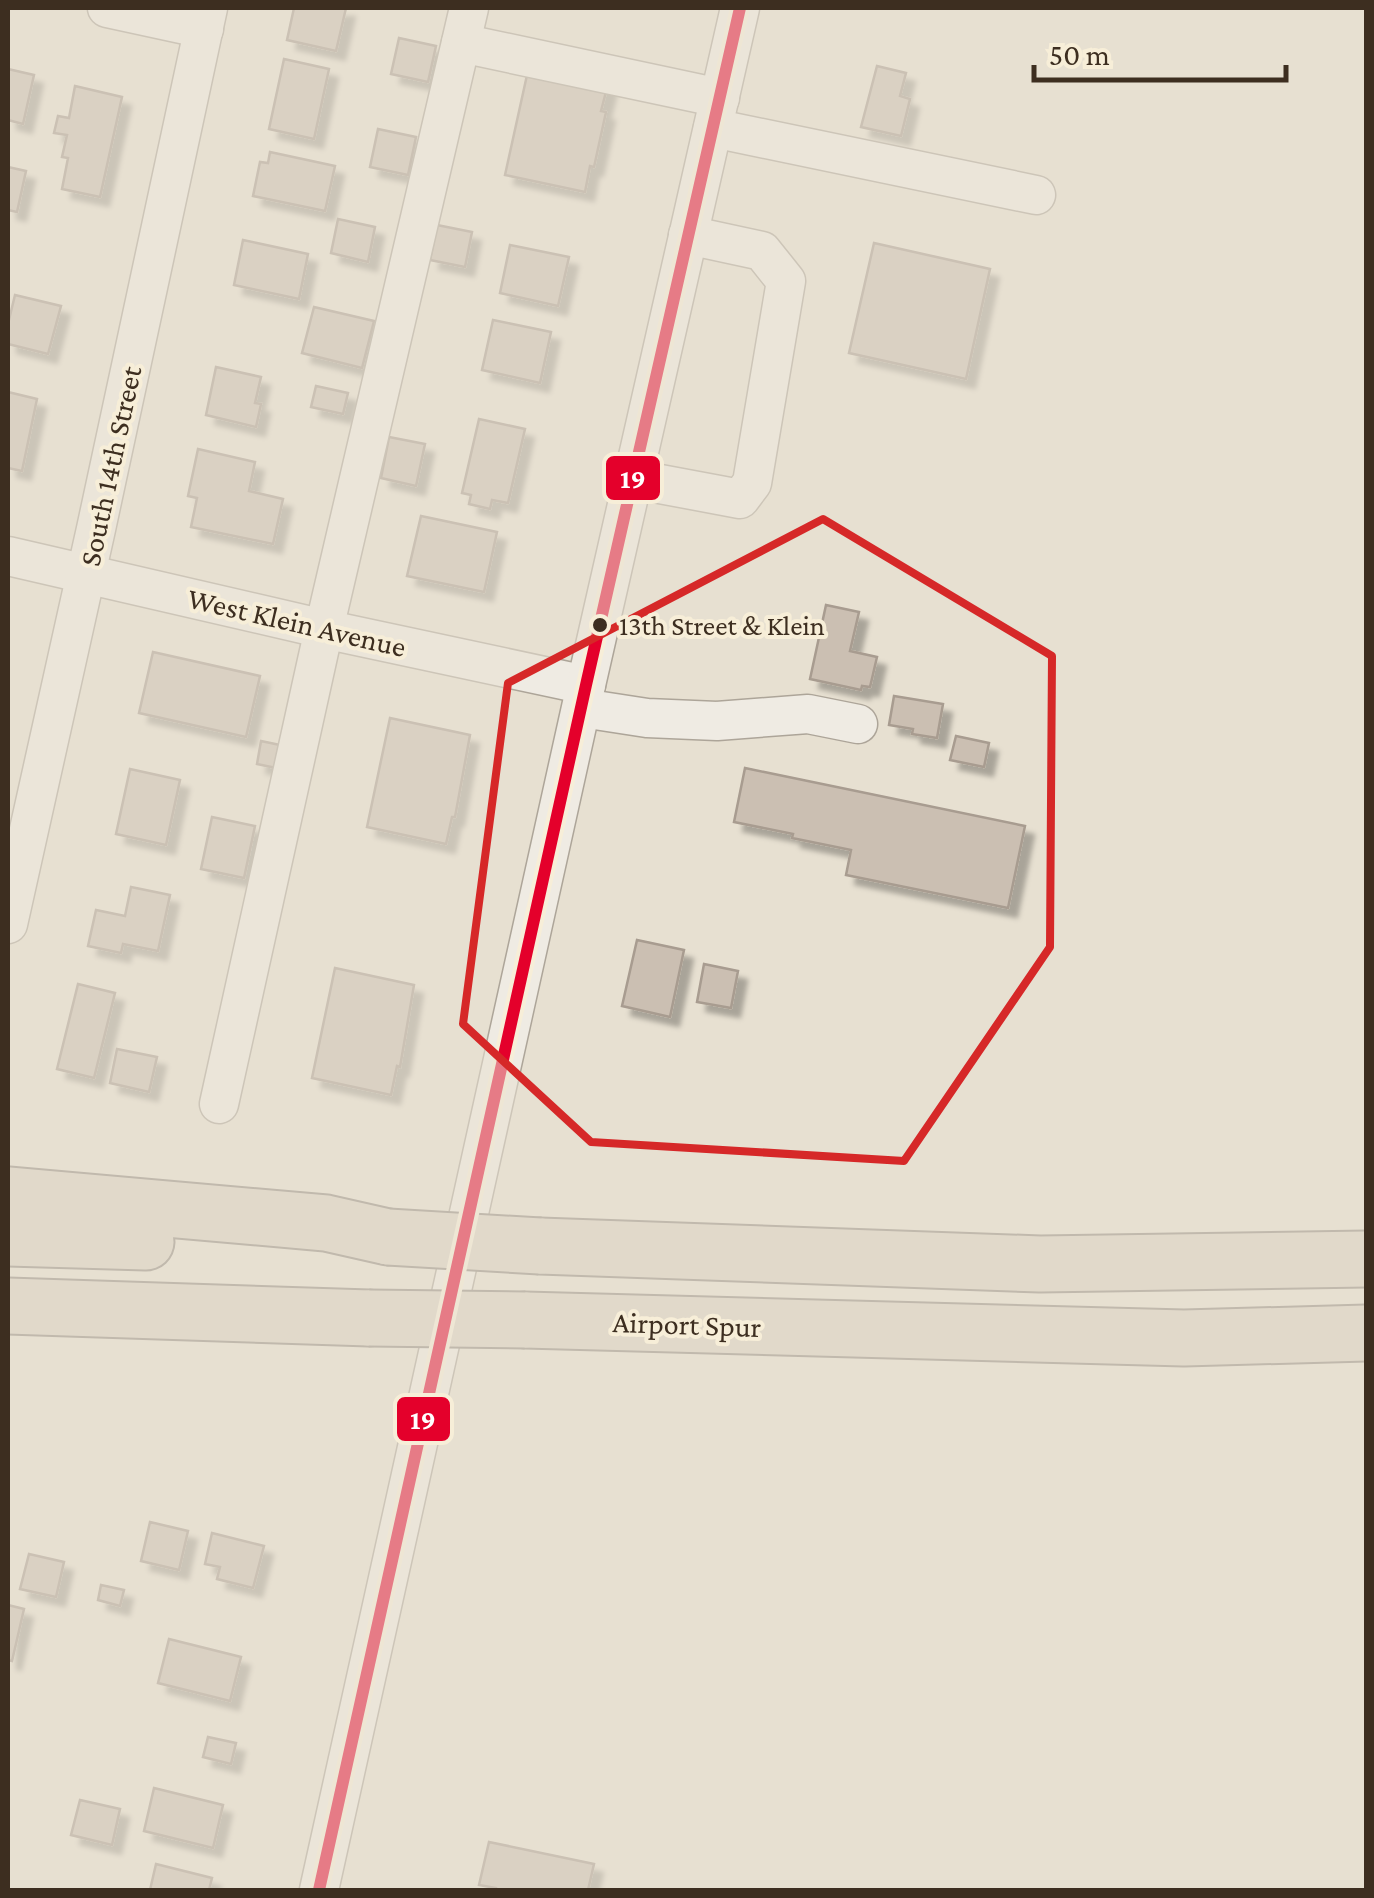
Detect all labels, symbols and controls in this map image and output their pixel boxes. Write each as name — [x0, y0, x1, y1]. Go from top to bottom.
scale bar — [1034, 20, 1286, 82]
text: 50 m — [1049, 38, 1110, 71]
street label: South 14th Street — [73, 362, 148, 569]
line badge: 19 — [604, 454, 662, 502]
text: 19 — [620, 463, 646, 494]
street label: West Klein Avenue — [185, 581, 409, 663]
place label: 13th Street & Klein — [619, 610, 825, 641]
marker: 13th Street & Klein — [590, 615, 610, 635]
street label: Airport Spur — [612, 1305, 762, 1344]
line badge: 19 — [395, 1395, 452, 1443]
text: 19 — [410, 1404, 436, 1435]

